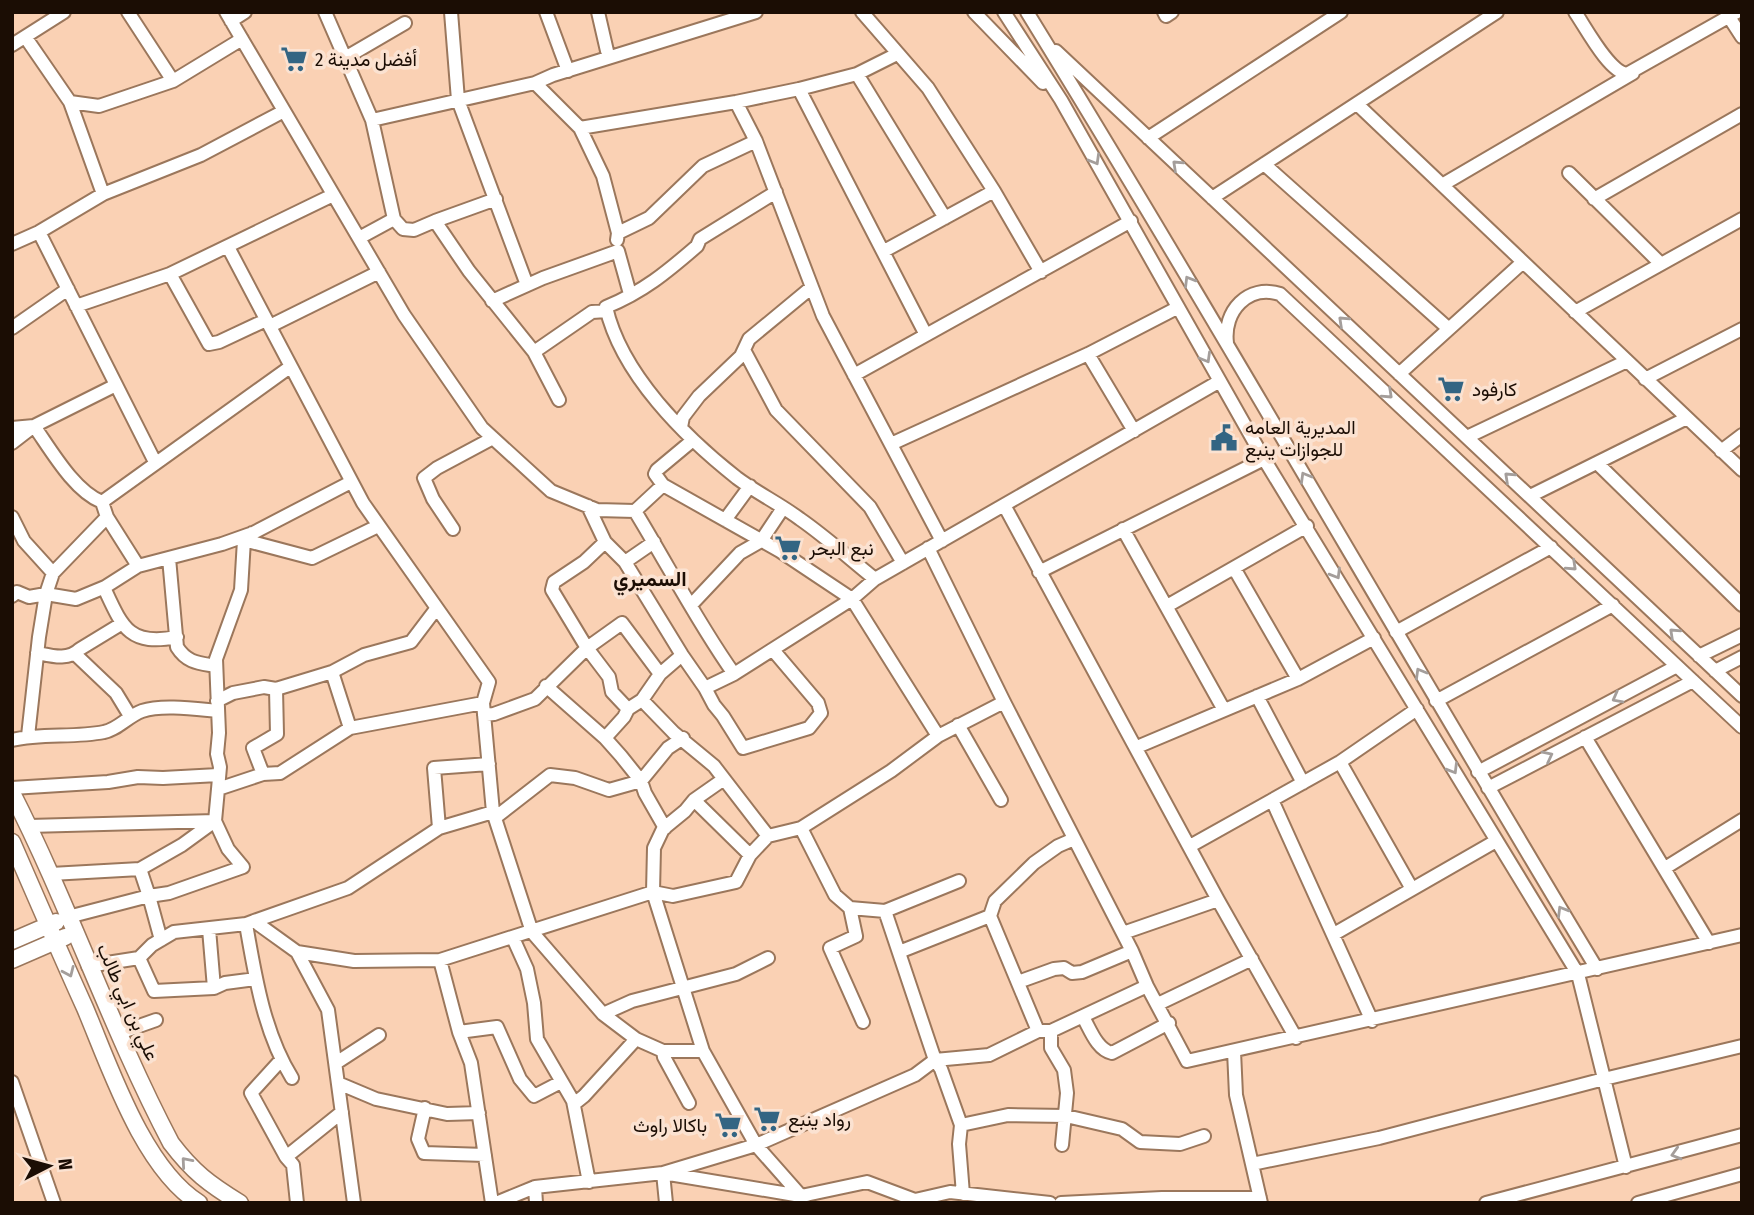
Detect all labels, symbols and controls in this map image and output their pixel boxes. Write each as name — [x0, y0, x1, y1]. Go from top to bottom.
supermarket icon: 2 أفضل مدينة — [279, 44, 309, 74]
place label: 2 أفضل مدينة — [315, 48, 417, 71]
one-way arrow — [1087, 152, 1100, 165]
one-way arrow — [1172, 161, 1185, 173]
one-way arrow — [1184, 276, 1197, 289]
one-way arrow — [1338, 316, 1351, 329]
one-way arrow — [1198, 351, 1211, 363]
supermarket icon: كارفود — [1436, 374, 1466, 404]
place label: كارفود — [1472, 378, 1517, 401]
one-way arrow — [1380, 386, 1393, 398]
place label: المديرية العامه للجوازات ينبع — [1245, 416, 1356, 463]
public building icon: المديرية العامه للجوازات ينبع — [1209, 423, 1239, 453]
one-way arrow — [1300, 472, 1313, 485]
one-way arrow — [1504, 472, 1517, 485]
supermarket icon: نبع البحر — [773, 533, 803, 563]
place label: نبع البحر — [808, 537, 874, 562]
one-way arrow — [1564, 558, 1577, 571]
district label: السميري — [613, 566, 687, 596]
one-way arrow — [1327, 567, 1340, 580]
one-way arrow — [1669, 628, 1682, 641]
one-way arrow — [1415, 668, 1428, 681]
one-way arrow — [1612, 690, 1624, 703]
one-way arrow — [1541, 751, 1553, 765]
one-way arrow — [1444, 762, 1457, 775]
one-way arrow — [1557, 905, 1570, 918]
street label: علي بن ابي طالب — [88, 940, 164, 1066]
one-way arrow — [61, 965, 75, 977]
supermarket icon: رواد ينبع — [752, 1104, 782, 1134]
place label: رواد ينبع — [788, 1108, 851, 1133]
supermarket icon: باكالا راوث — [713, 1110, 743, 1140]
place label: باكالا راوث — [633, 1114, 707, 1137]
north arrow — [14, 1131, 84, 1201]
one-way arrow — [1670, 1145, 1682, 1160]
text: N — [53, 1157, 77, 1171]
one-way arrow — [182, 1157, 194, 1170]

